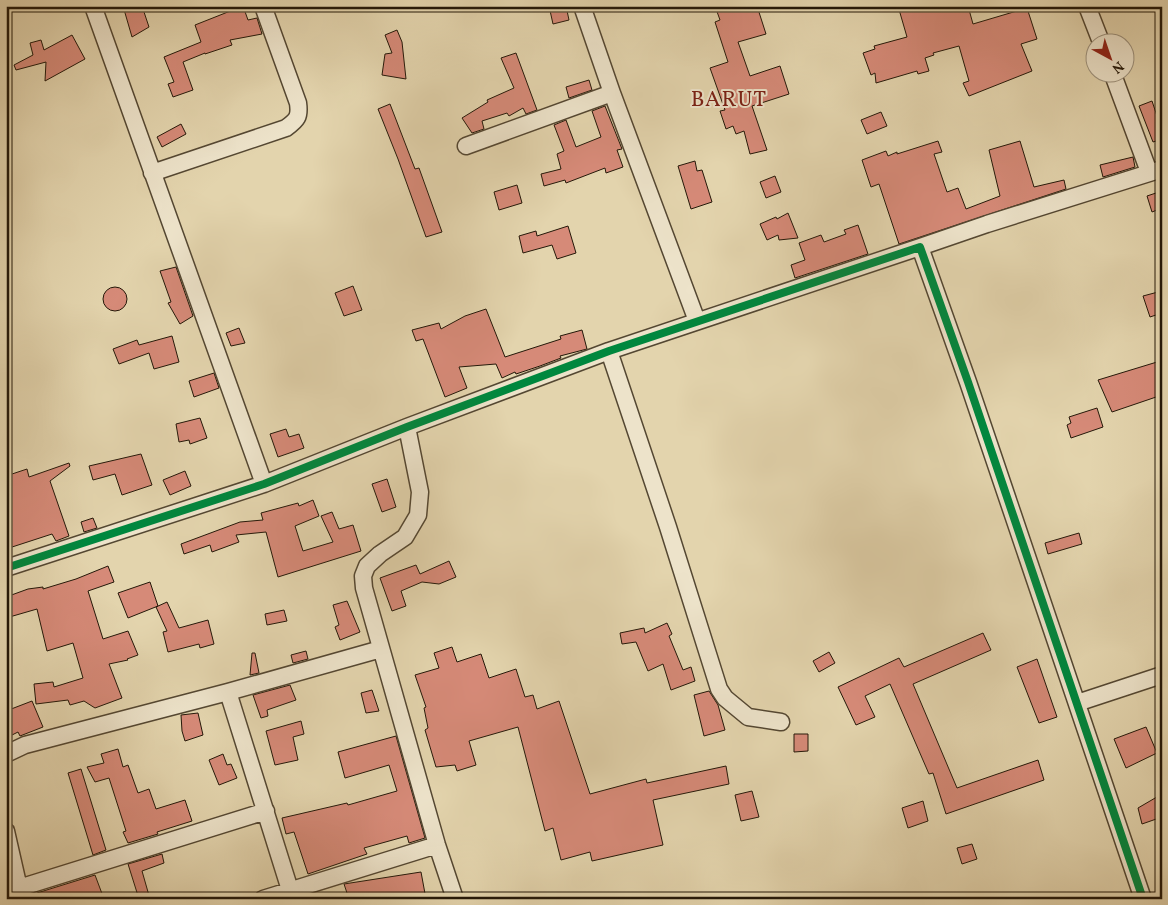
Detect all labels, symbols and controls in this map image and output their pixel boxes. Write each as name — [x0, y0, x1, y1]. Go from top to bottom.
north arrow — [1086, 32, 1136, 82]
text: N — [1107, 56, 1127, 77]
district label: BARUT — [691, 85, 767, 116]

